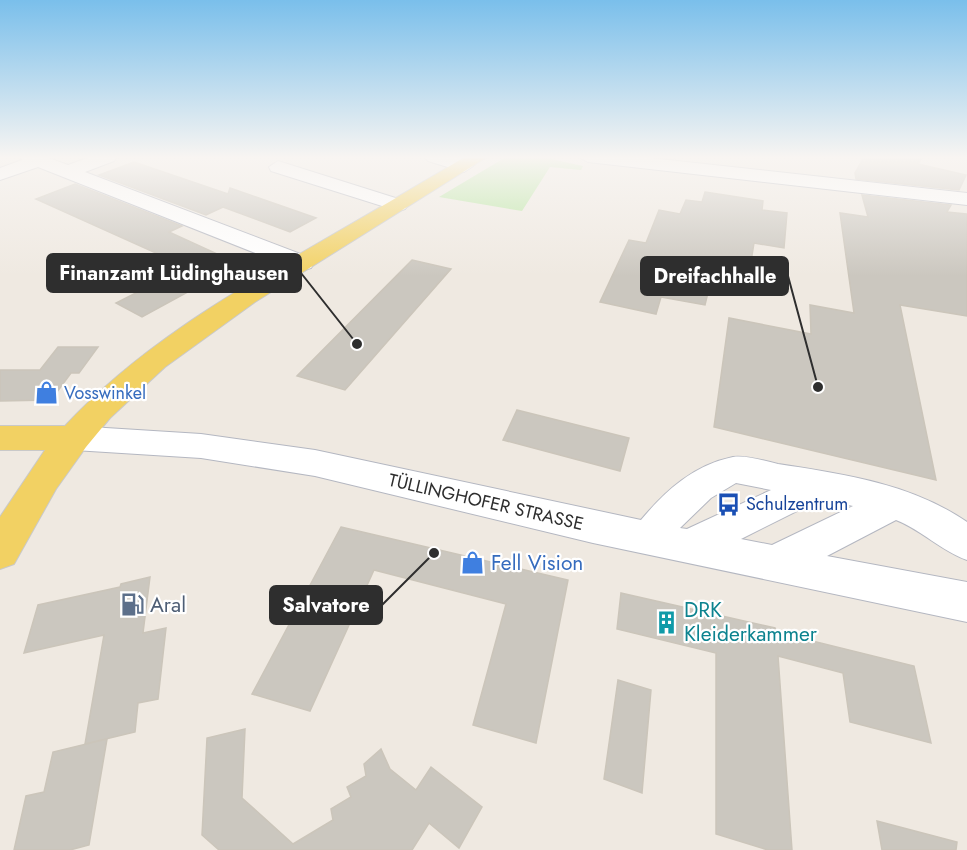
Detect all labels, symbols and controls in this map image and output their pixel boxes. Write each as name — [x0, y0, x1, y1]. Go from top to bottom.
callout: Finanzamt Lüdinghausen — [47, 254, 301, 292]
callout: Dreifachhalle — [641, 257, 788, 295]
text: Finanzamt Lüdinghausen — [59, 259, 289, 288]
text: Dreifachhalle — [654, 262, 776, 291]
shop icon: Vosswinkel — [33, 380, 59, 406]
place label: Vosswinkel — [64, 380, 146, 406]
street label: TÜLLINGHOFER STRASSE — [386, 467, 586, 537]
bus stop icon: Schulzentrum — [715, 491, 741, 517]
place label: Schulzentrum — [746, 491, 848, 517]
place label: Fell Vision — [491, 548, 583, 578]
shop icon: Fell Vision — [460, 550, 486, 576]
callout: Salvatore — [270, 586, 382, 624]
place label: Aral — [150, 590, 186, 620]
text: Salvatore — [282, 591, 370, 620]
fuel station icon: Aral — [119, 592, 145, 618]
place label: DRK Kleiderkammer — [684, 595, 818, 649]
building icon: DRK Kleiderkammer — [653, 609, 679, 635]

